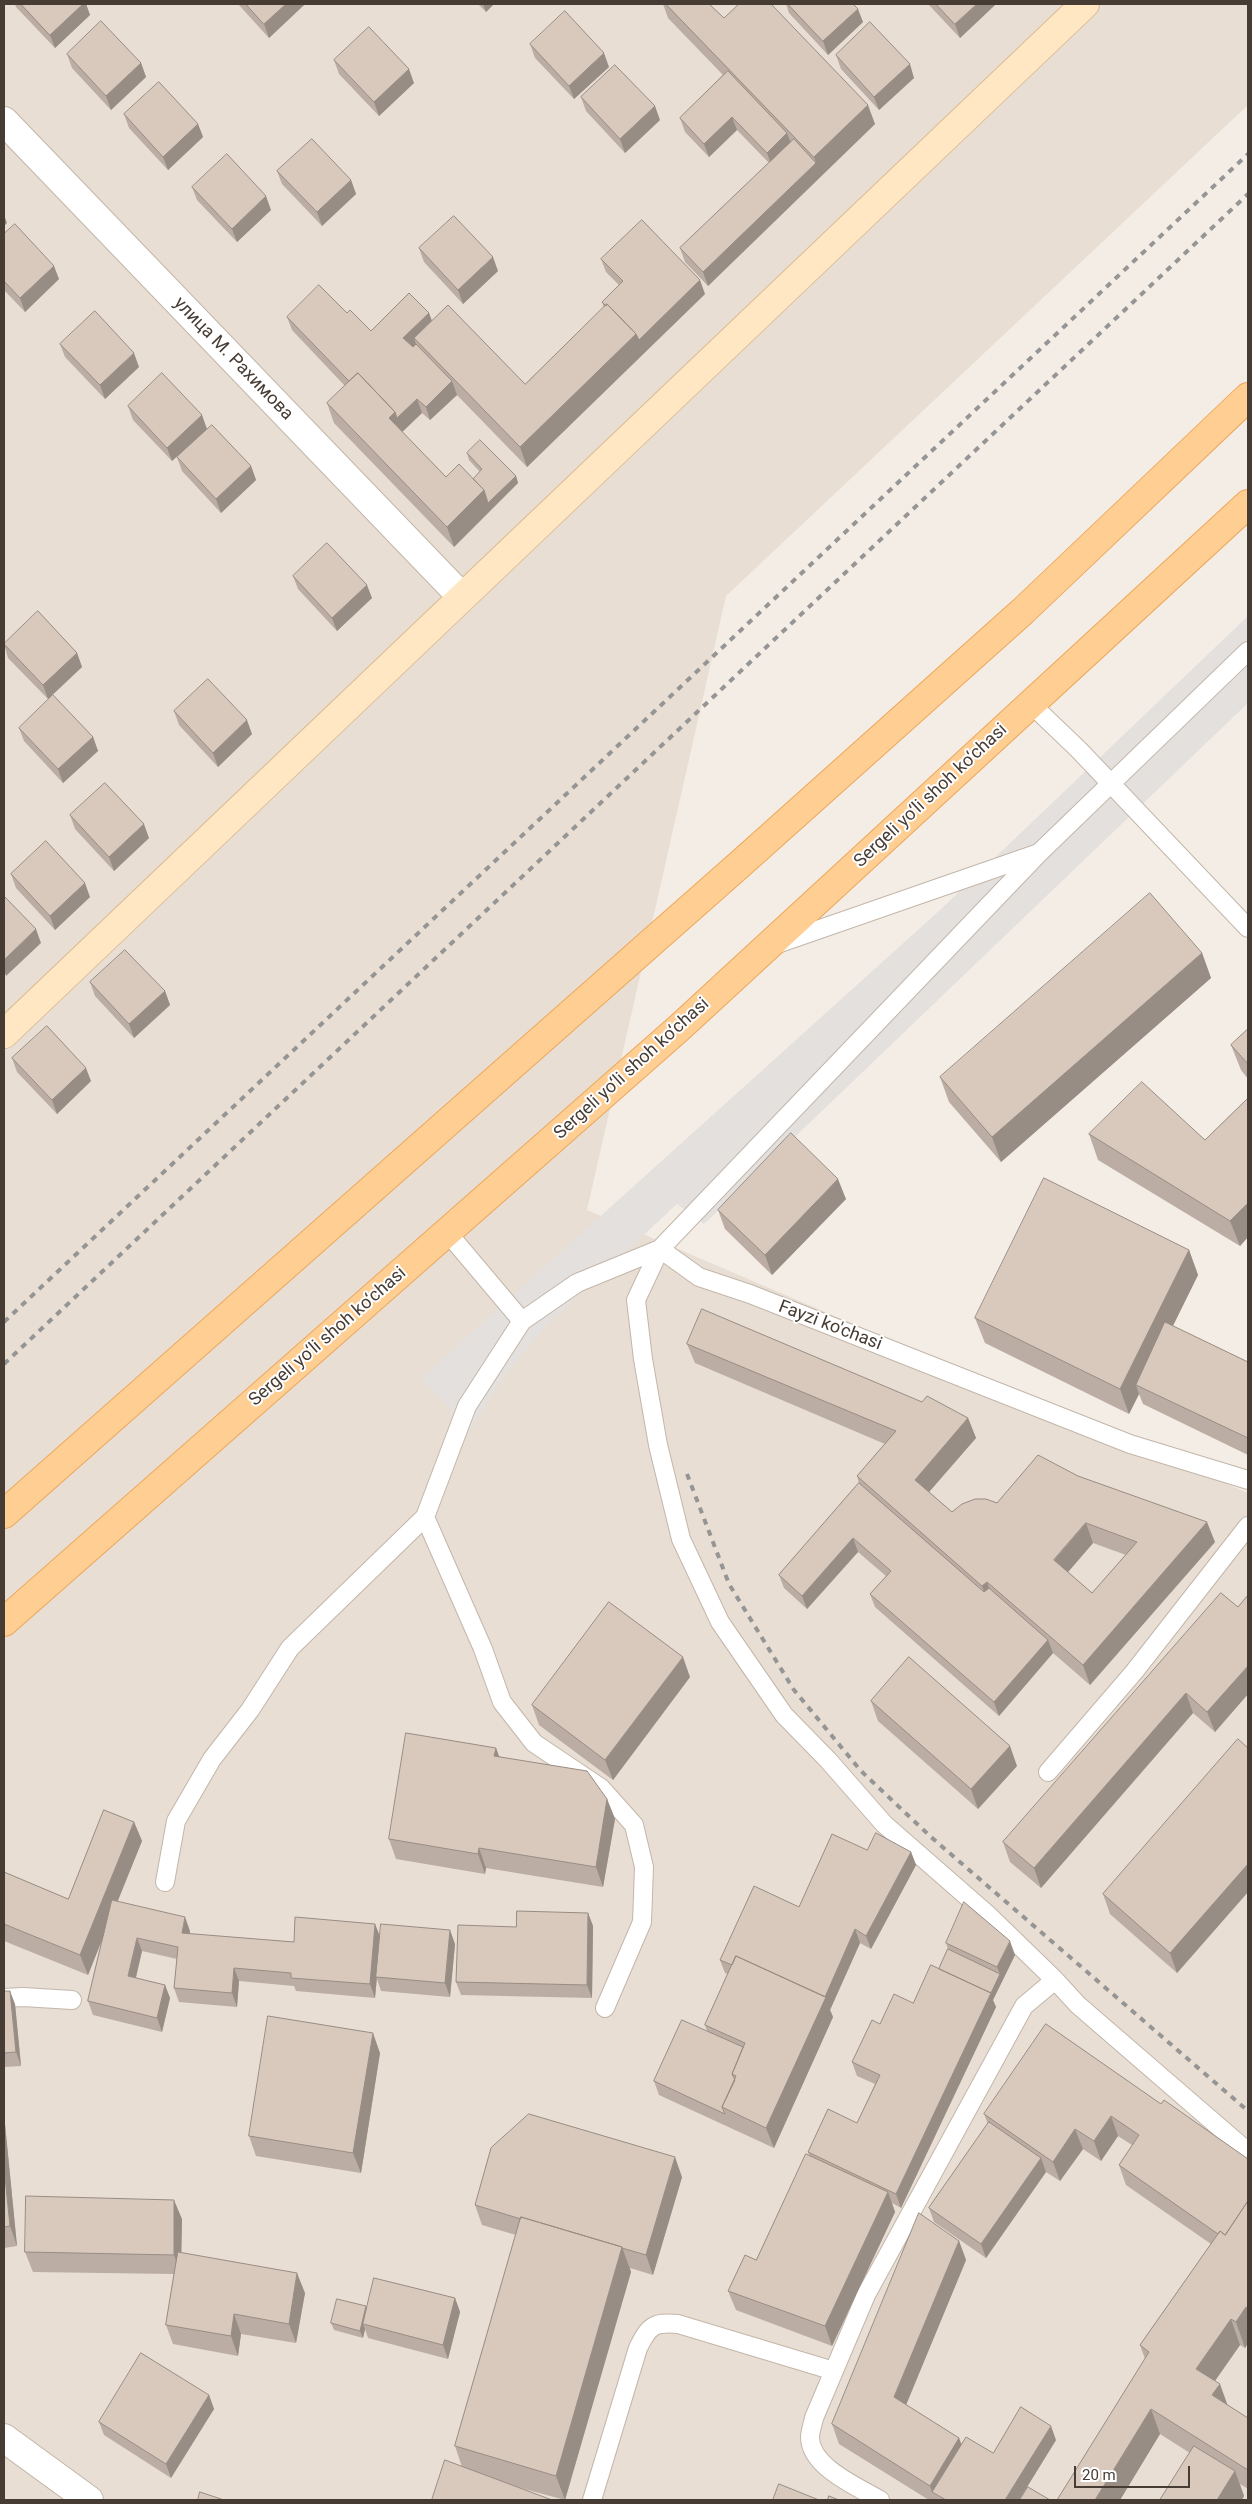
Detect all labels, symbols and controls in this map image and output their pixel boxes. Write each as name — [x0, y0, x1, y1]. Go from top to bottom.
street label: улица М. Рахимова — [169, 293, 297, 425]
street label: Sergeli yo‘li shoh ko‘chasi — [850, 719, 1012, 873]
street label: Sergeli yo‘li shoh ko‘chasi — [550, 994, 714, 1144]
street label: Sergeli yo‘li shoh ko‘chasi — [245, 1263, 411, 1411]
street label: Fayzi ko'chasi — [775, 1296, 885, 1356]
scale bar — [1077, 2456, 1193, 2488]
text: 20 m — [1082, 2466, 1116, 2484]

